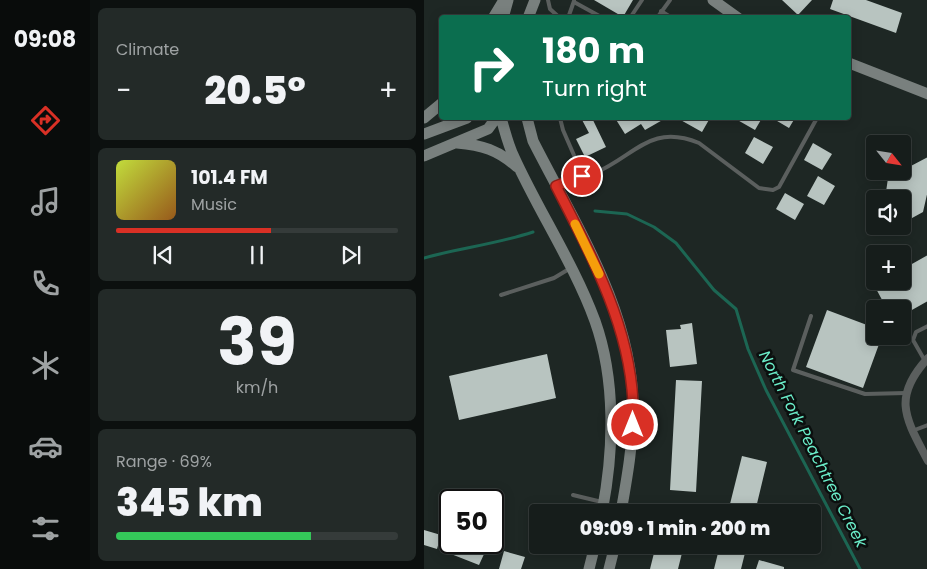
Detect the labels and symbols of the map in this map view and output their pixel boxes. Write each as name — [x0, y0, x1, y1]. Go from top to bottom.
north arrow — [866, 135, 912, 180]
pin — [561, 155, 603, 197]
water label: North Fork Peachtree Creek — [753, 347, 873, 552]
position arrow — [606, 398, 658, 450]
speed limit sign: 50 — [439, 489, 504, 554]

